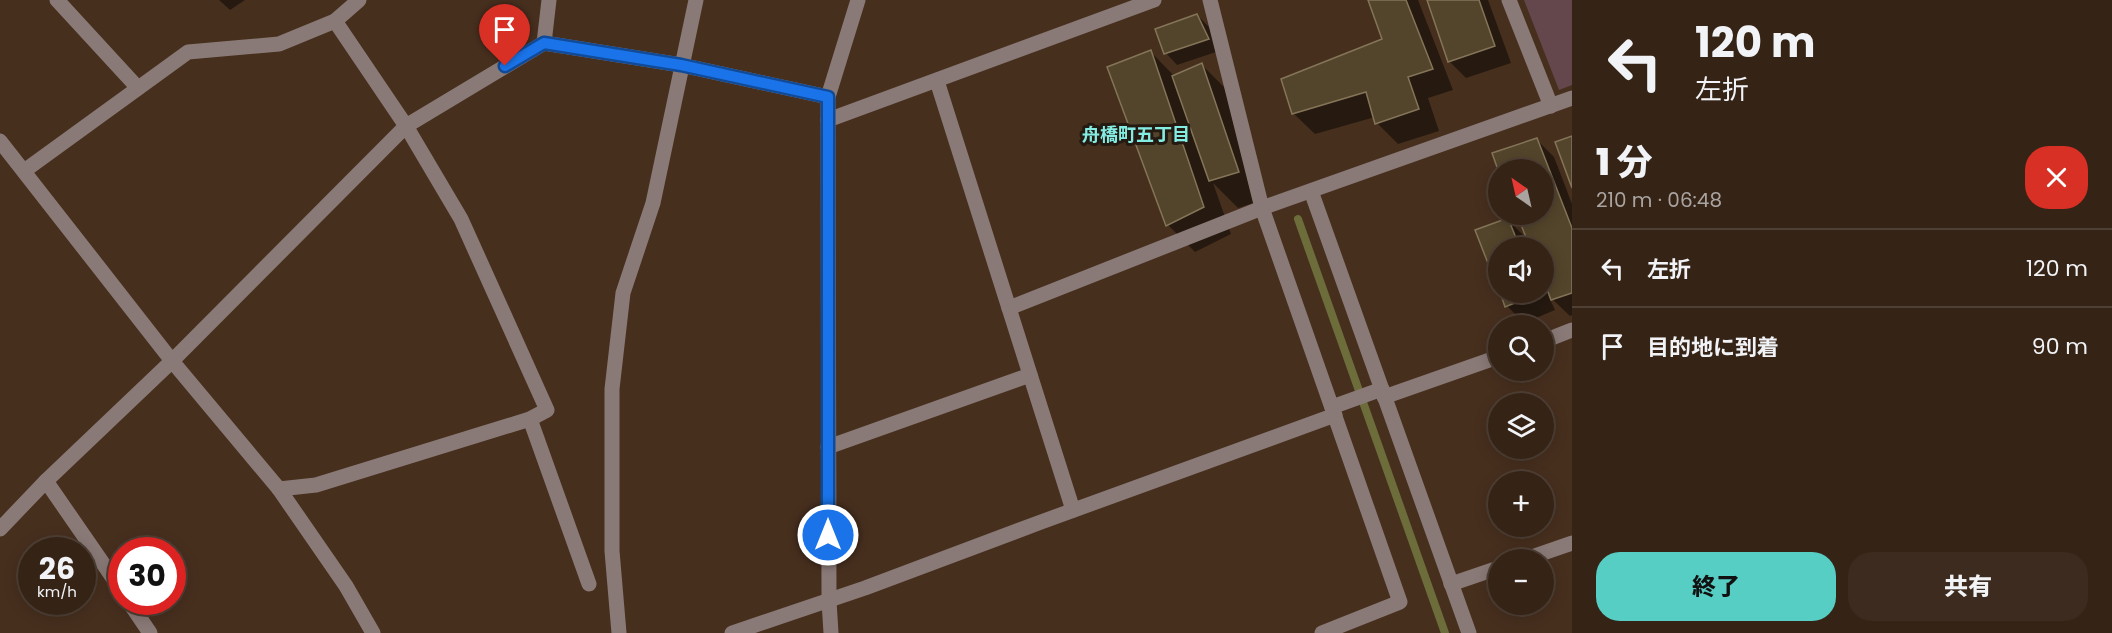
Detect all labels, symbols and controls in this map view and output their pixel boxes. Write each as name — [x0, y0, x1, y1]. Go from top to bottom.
pin — [479, 4, 530, 66]
icon: arrive — [488, 13, 521, 46]
text: 120 m — [1695, 13, 1816, 72]
icon: left — [1596, 24, 1674, 102]
text: 左折 — [1695, 71, 1749, 108]
district label: 舟橋町五丁目 — [1082, 122, 1190, 147]
text: 1 分 — [1596, 137, 1653, 188]
button: close — [2025, 146, 2088, 209]
north arrow — [1488, 159, 1554, 225]
map controls — [1488, 159, 1554, 615]
text: 210 m · 06:48 — [1596, 186, 1722, 214]
button: sound — [1488, 237, 1554, 303]
icon: left — [1596, 252, 1629, 285]
text: 120 m — [2026, 253, 2088, 284]
text: 左折 — [1647, 254, 1691, 285]
button: search — [1488, 315, 1554, 381]
icon: arrive — [1596, 330, 1629, 363]
text: 90 m — [2032, 331, 2088, 362]
text: 目的地に到着 — [1647, 332, 1779, 363]
button: layers — [1488, 393, 1554, 459]
button: + — [1488, 471, 1554, 537]
position arrow — [796, 503, 860, 567]
speed limit sign: 30 — [108, 537, 186, 615]
text: 26 — [39, 547, 75, 590]
button: − — [1488, 549, 1554, 615]
button: 終了 — [1596, 552, 1836, 621]
button: 共有 — [1848, 552, 2088, 621]
text: km/h — [37, 581, 77, 602]

